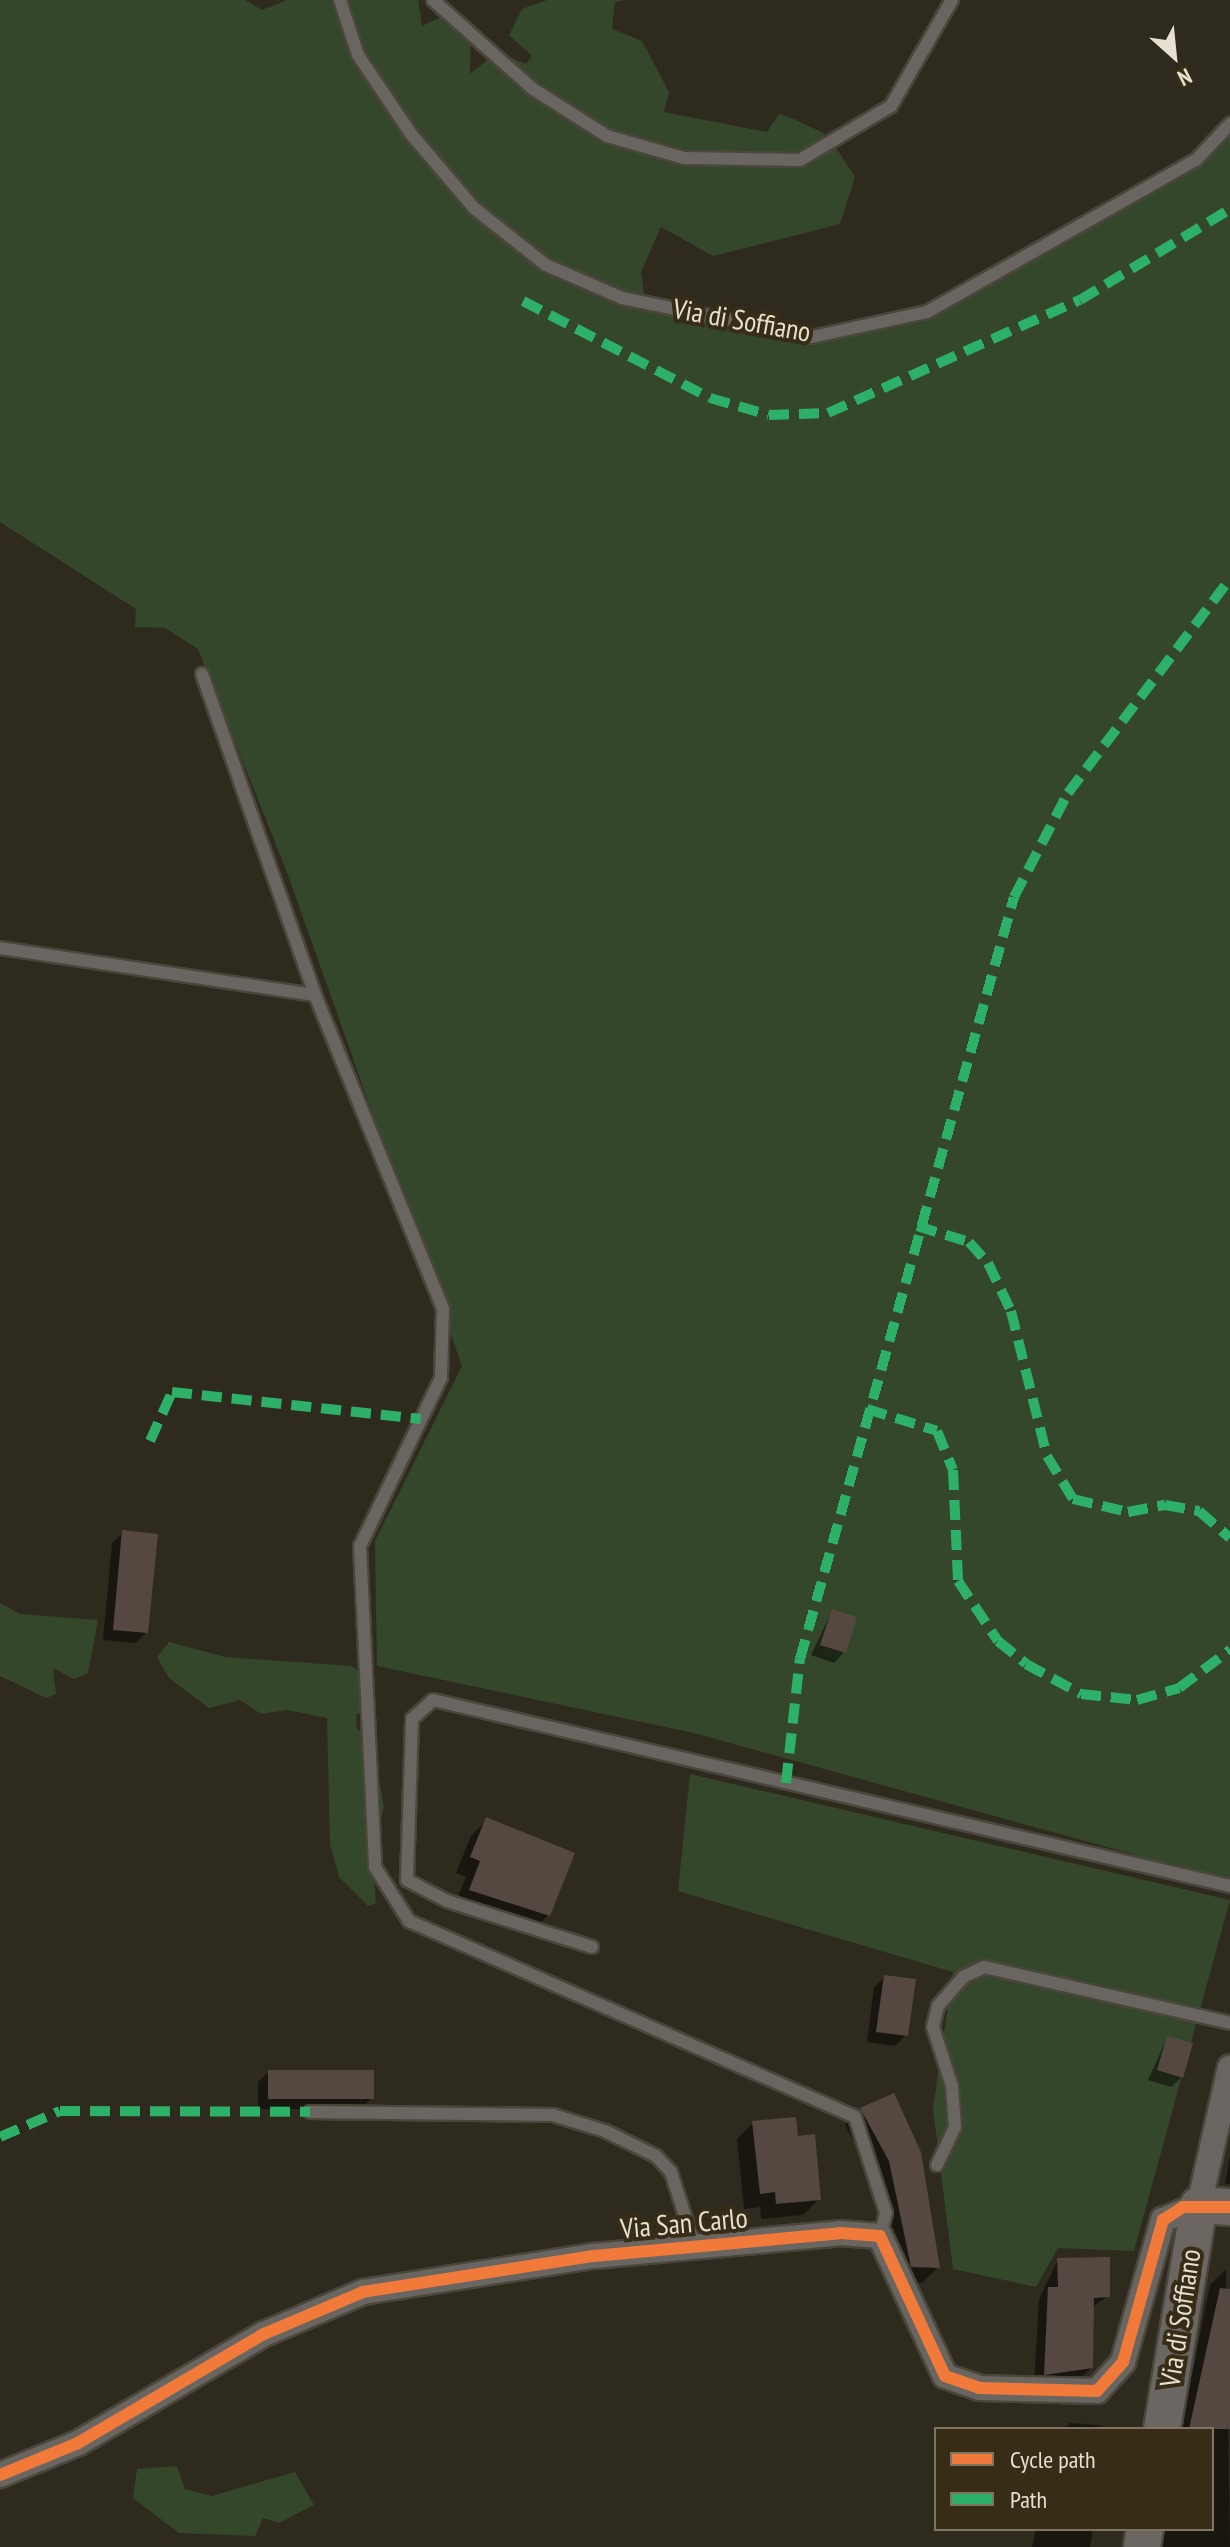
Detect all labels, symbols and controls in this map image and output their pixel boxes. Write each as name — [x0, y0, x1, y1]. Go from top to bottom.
north arrow — [1134, 16, 1214, 96]
text: N — [1173, 62, 1197, 93]
street label: Via di Soffiano — [671, 291, 813, 349]
street label: Via San Carlo — [619, 2201, 749, 2245]
street label: Via di Soffiano — [1153, 2247, 1207, 2389]
legend — [934, 2427, 1214, 2531]
text: Cycle path — [1010, 2444, 1096, 2475]
text: Path — [1010, 2484, 1047, 2515]

